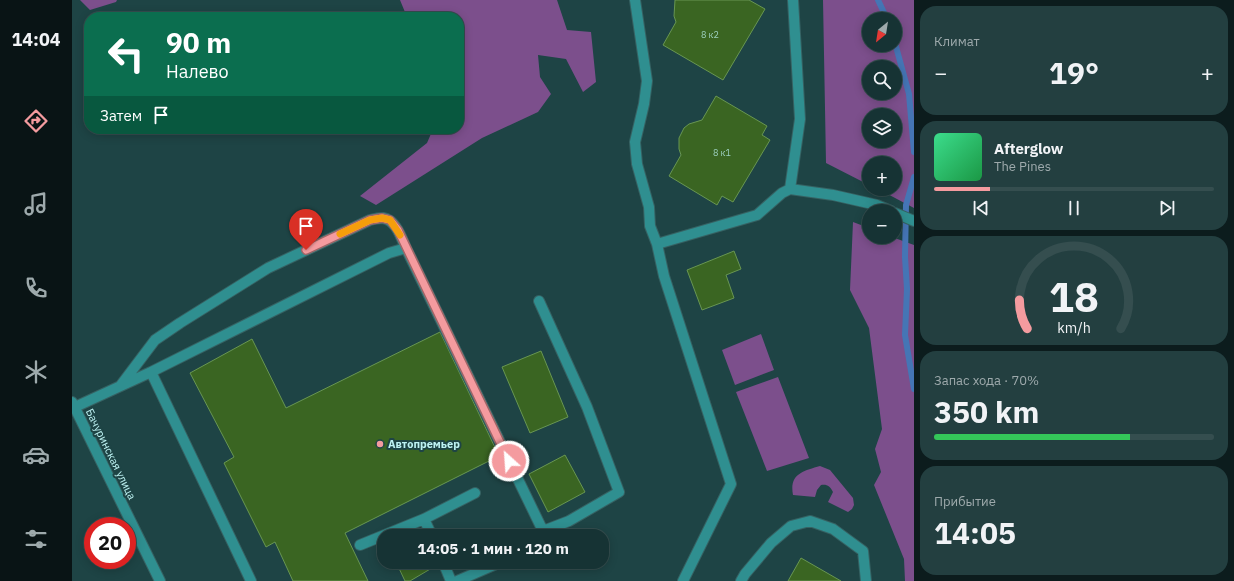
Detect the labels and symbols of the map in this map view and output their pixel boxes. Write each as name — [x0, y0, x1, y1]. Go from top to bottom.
north arrow — [862, 12, 902, 52]
house number: 8 к2 — [701, 29, 719, 40]
house number: 8 к1 — [713, 147, 731, 158]
pin — [289, 209, 323, 250]
street label: Бачуринская улица — [83, 406, 139, 502]
place label: Автопремьер — [388, 437, 460, 451]
marker: Автопремьер — [375, 439, 385, 449]
position arrow — [488, 440, 530, 482]
speed limit sign: 20 — [84, 517, 136, 569]

